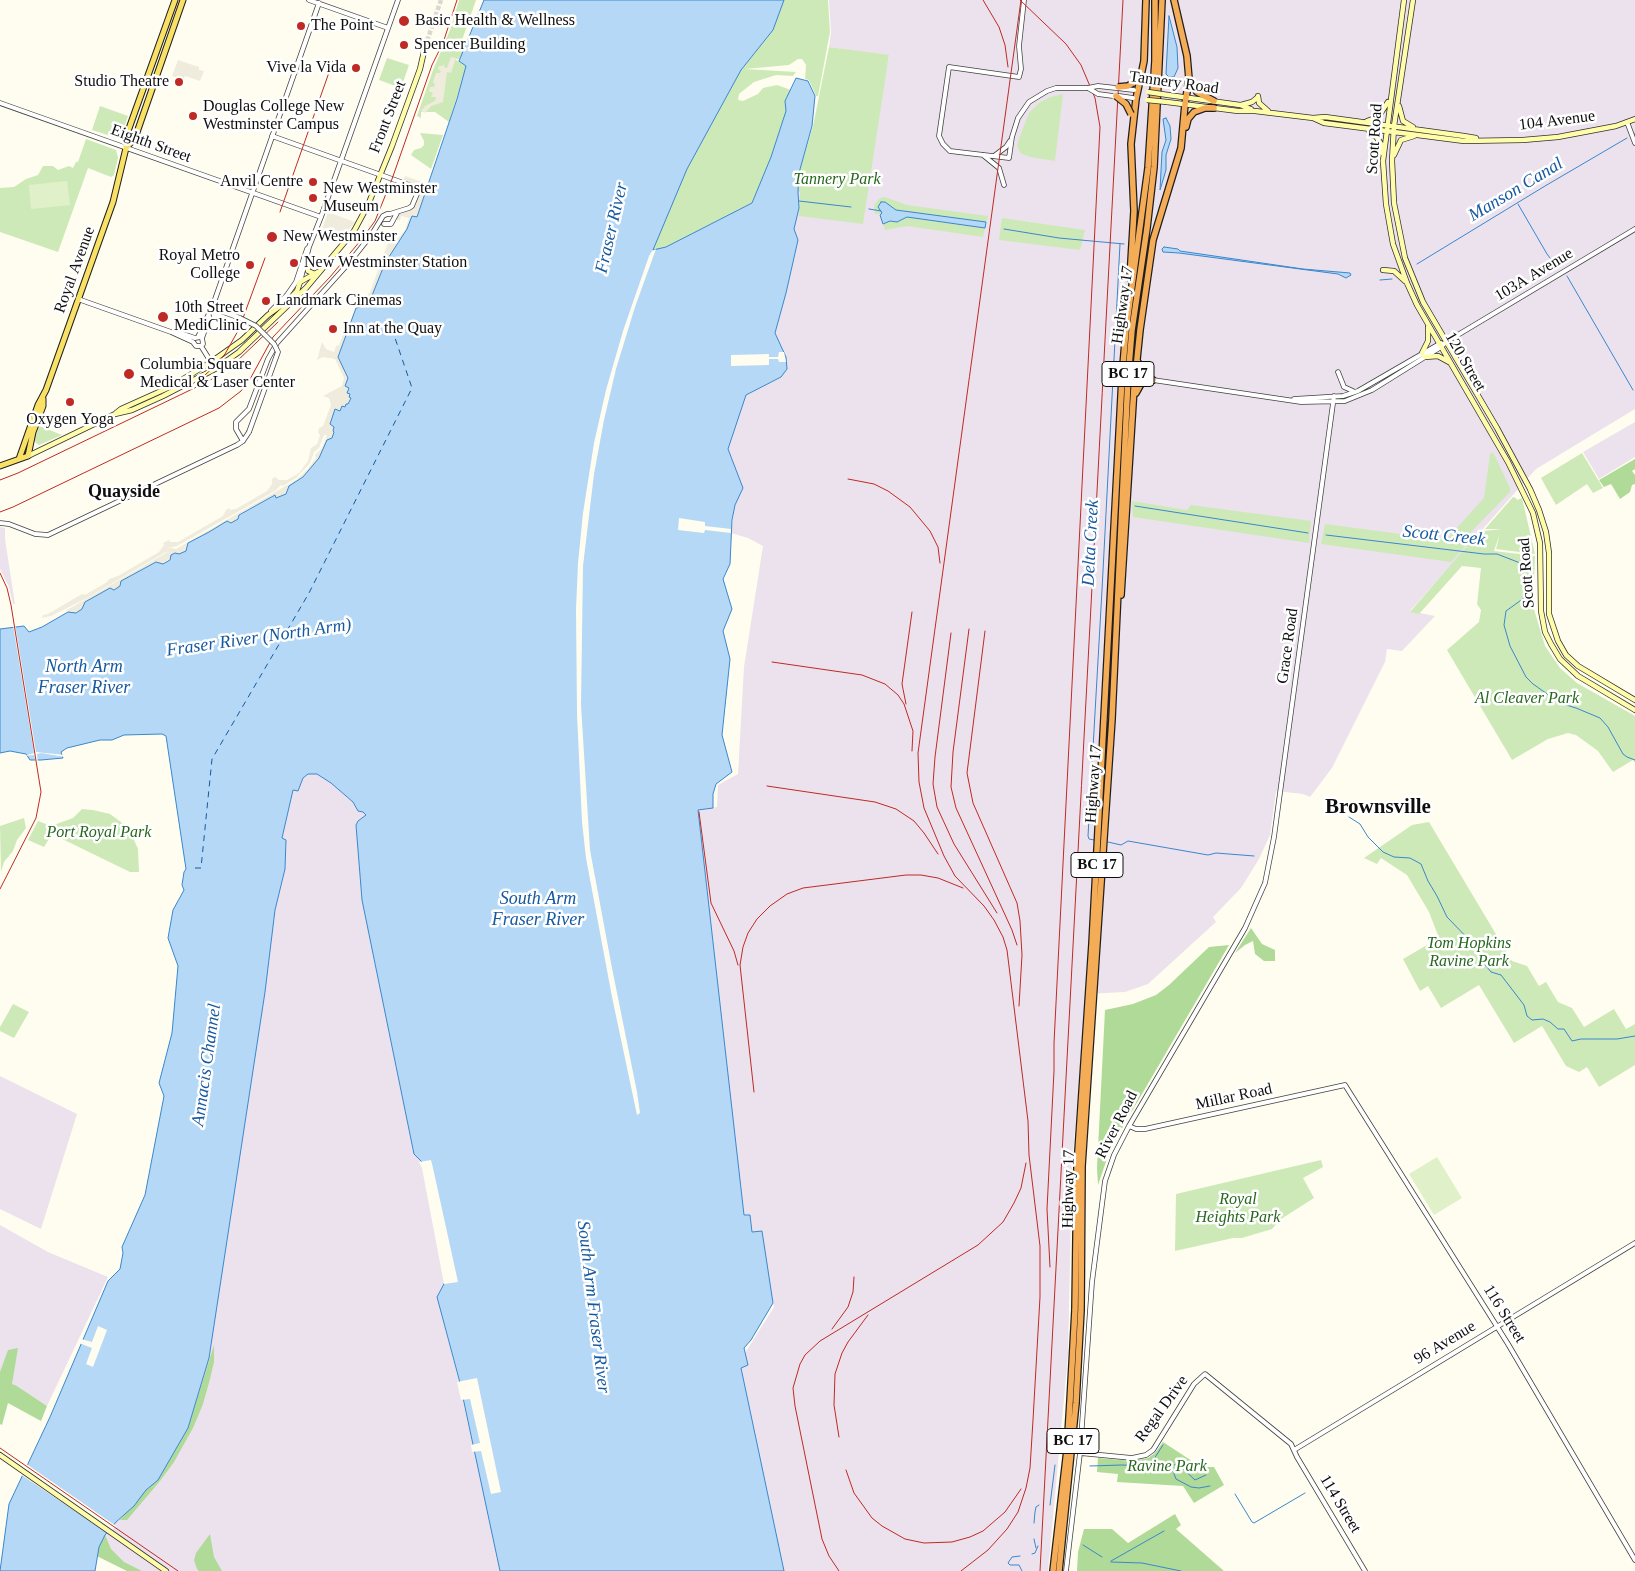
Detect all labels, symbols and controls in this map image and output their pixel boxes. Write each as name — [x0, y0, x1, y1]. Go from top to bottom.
place label: Basic Health & Wellness — [415, 11, 591, 31]
marker: Basic Health & Wellness — [397, 14, 411, 28]
place label: The Point — [311, 16, 382, 36]
marker: The Point — [295, 20, 307, 32]
place label: Spencer Building — [414, 35, 541, 55]
marker: Spencer Building — [398, 39, 410, 51]
place label: Vive la Vida — [262, 58, 346, 78]
marker: Vive la Vida — [350, 62, 362, 74]
street label: Tannery Road — [1122, 66, 1226, 100]
place label: Studio Theatre — [59, 72, 169, 92]
street label: Front Street — [363, 72, 413, 162]
marker: Studio Theatre — [173, 76, 185, 88]
place label: Douglas College New Westminster Campus — [203, 97, 361, 135]
street label: Scott Road — [1363, 98, 1387, 180]
street label: 104 Avenue — [1514, 106, 1600, 136]
marker: Douglas College New Westminster Campus — [187, 110, 199, 122]
street label: Eighth Street — [102, 118, 200, 170]
water label: Manson Canal — [1460, 150, 1572, 230]
park label: Tannery Park — [788, 170, 886, 190]
place label: Anvil Centre — [213, 172, 303, 192]
marker: Anvil Centre — [307, 176, 319, 188]
water label: Fraser River — [590, 178, 634, 278]
place label: New Westminster Museum — [323, 179, 453, 217]
marker: New Westminster Museum — [307, 192, 319, 204]
street label: Royal Avenue — [49, 220, 101, 320]
place label: New Westminster — [283, 227, 413, 247]
marker: New Westminster — [265, 230, 279, 244]
street label: 103A Avenue — [1488, 242, 1580, 308]
place label: Royal Metro College — [152, 246, 240, 284]
place label: New Westminster Station — [304, 253, 491, 273]
marker: New Westminster Station — [288, 257, 300, 269]
marker: Royal Metro College — [244, 259, 256, 271]
street label: Highway 17 — [1108, 261, 1138, 349]
place label: Landmark Cinemas — [276, 291, 420, 311]
marker: Landmark Cinemas — [260, 295, 272, 307]
place label: 10th Street MediClinic — [174, 298, 256, 336]
marker: 10th Street MediClinic — [156, 310, 170, 324]
place label: Inn at the Quay — [343, 319, 456, 339]
marker: Inn at the Quay — [327, 323, 339, 335]
street label: 120 Street — [1438, 325, 1492, 399]
place label: Columbia Square Medical & Laser Center — [140, 355, 309, 393]
road number: BC 17 — [1102, 362, 1154, 386]
marker: Columbia Square Medical & Laser Center — [122, 367, 136, 381]
marker: Oxygen Yoga — [64, 396, 76, 408]
place label: Oxygen Yoga — [23, 410, 117, 430]
district label: Quayside — [83, 481, 165, 503]
water label: Delta Creek — [1078, 494, 1104, 592]
water label: Scott Creek — [1396, 520, 1492, 552]
street label: Scott Road — [1515, 532, 1539, 614]
street label: Grace Road — [1273, 603, 1303, 689]
water label: Fraser River (North Arm) — [158, 613, 360, 663]
water label: North Arm Fraser River — [35, 656, 133, 699]
park label: Al Cleaver Park — [1472, 689, 1582, 709]
street label: Highway 17 — [1081, 740, 1107, 828]
district label: Brownsville — [1317, 795, 1439, 821]
park label: Port Royal Park — [42, 823, 156, 843]
road number: BC 17 — [1071, 852, 1123, 878]
water label: South Arm Fraser River — [489, 888, 587, 931]
park label: Tom Hopkins Ravine Park — [1420, 934, 1518, 972]
water label: Annacis Channel — [187, 995, 227, 1135]
street label: Millar Road — [1191, 1079, 1277, 1115]
street label: River Road — [1090, 1085, 1144, 1165]
street label: Highway 17 — [1059, 1146, 1079, 1232]
park label: Royal Heights Park — [1191, 1190, 1285, 1228]
water label: South Arm Fraser River — [571, 1211, 615, 1403]
street label: 116 Street — [1476, 1277, 1532, 1351]
street label: 96 Avenue — [1407, 1315, 1483, 1371]
street label: Regal Drive — [1130, 1370, 1194, 1448]
road number: BC 17 — [1047, 1428, 1099, 1454]
park label: Ravine Park — [1123, 1457, 1211, 1477]
street label: 114 Street — [1312, 1467, 1368, 1541]

